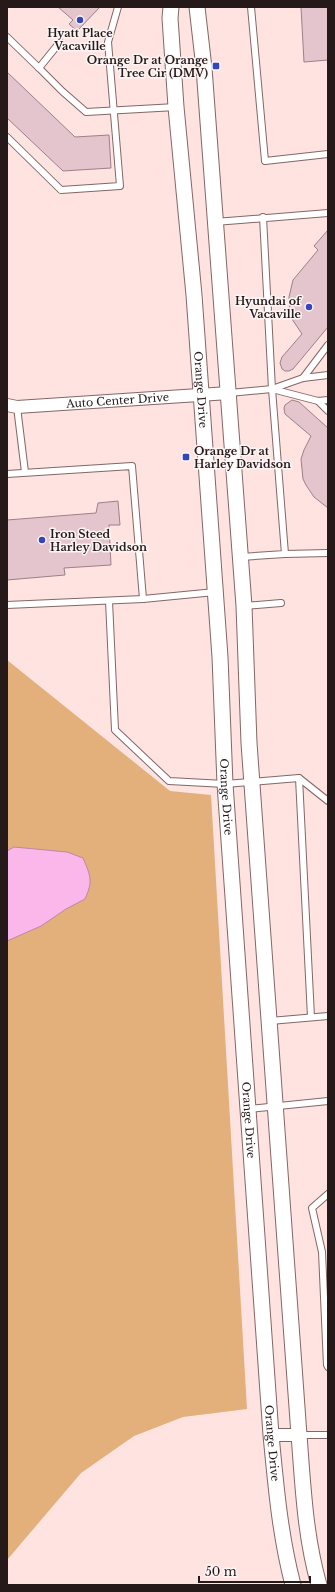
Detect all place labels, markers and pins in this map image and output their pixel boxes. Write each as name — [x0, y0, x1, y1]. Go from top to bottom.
marker: Hyatt Place Vacaville — [75, 15, 85, 25]
place label: Hyatt Place Vacaville — [47, 26, 113, 53]
place label: Orange Dr at Orange Tree Cir (DMV) — [87, 53, 209, 80]
marker: Orange Dr at Orange Tree Cir (DMV) — [211, 61, 221, 71]
place label: Hyundai of Vacaville — [235, 294, 302, 321]
marker: Hyundai of Vacaville — [304, 302, 314, 312]
place label: Orange Dr at Harley Davidson — [194, 444, 291, 471]
marker: Orange Dr at Harley Davidson — [181, 452, 191, 462]
place label: Iron Steed Harley Davidson — [50, 527, 147, 554]
marker: Iron Steed Harley Davidson — [37, 535, 47, 545]

